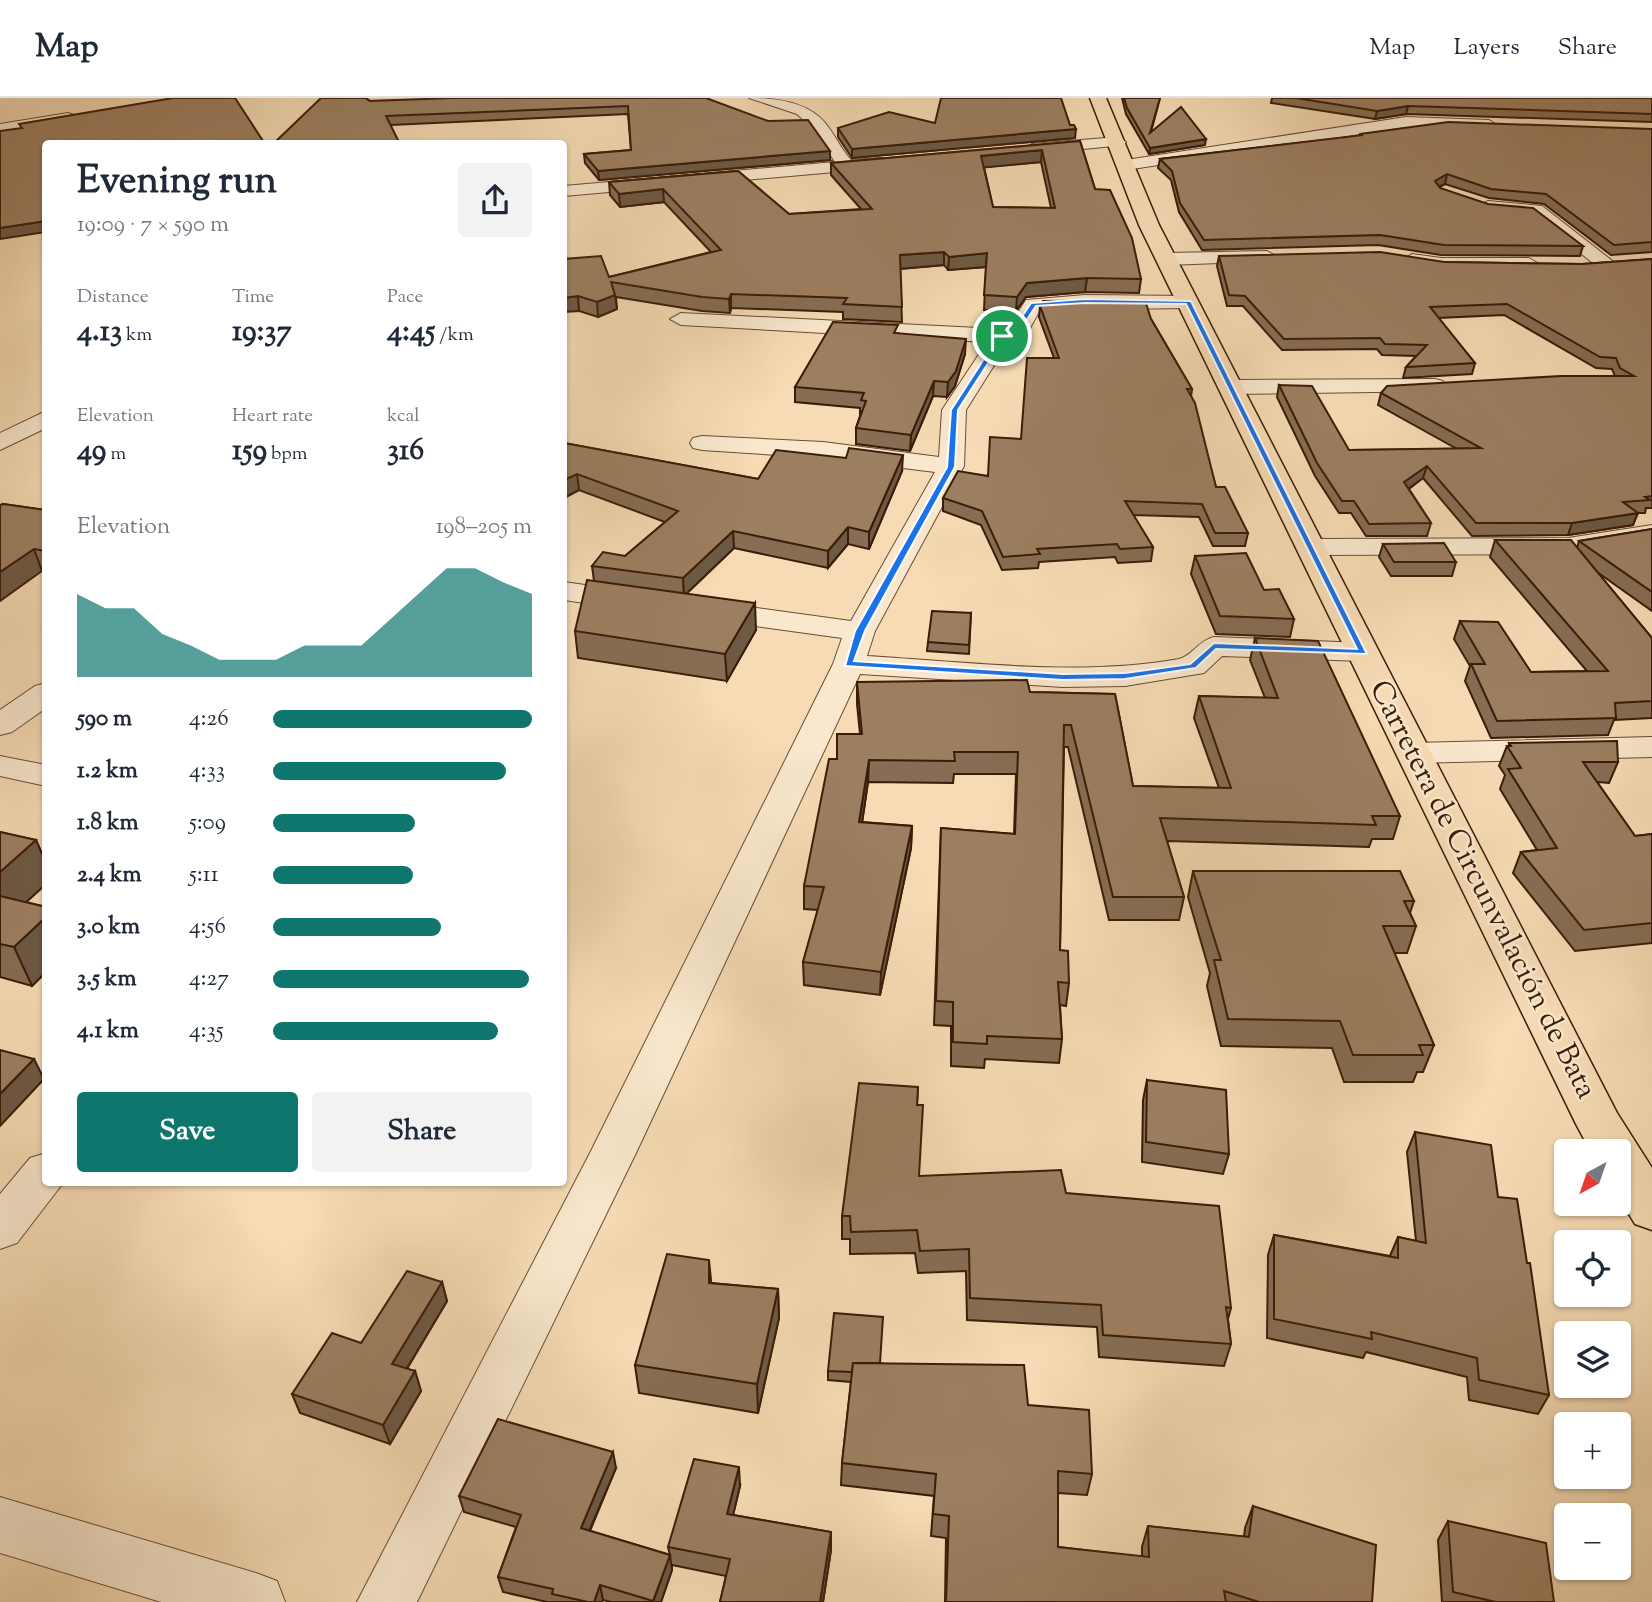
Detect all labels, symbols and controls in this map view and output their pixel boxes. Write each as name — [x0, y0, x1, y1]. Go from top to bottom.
text: Map — [35, 24, 99, 72]
text: Map — [1369, 31, 1415, 65]
text: Layers — [1453, 31, 1520, 65]
text: Share — [1558, 31, 1617, 65]
text: Evening run — [77, 156, 277, 210]
button: share — [458, 163, 532, 237]
text: 19:09 · 7 × 590 m — [77, 209, 229, 242]
text: Distance — [77, 284, 149, 311]
text: Time — [232, 284, 274, 311]
text: Pace — [387, 284, 423, 311]
pin — [972, 306, 1032, 366]
text: 4.13 — [77, 311, 122, 354]
text: 19:37 — [232, 311, 291, 354]
text: 4:45 — [387, 311, 435, 354]
icon: arrive — [983, 317, 1021, 355]
text: km — [122, 322, 152, 349]
text: /km — [435, 322, 474, 349]
text: Elevation — [77, 403, 154, 430]
text: Heart rate — [232, 403, 313, 430]
text: kcal — [387, 403, 420, 430]
text: 49 — [77, 430, 106, 473]
text: 159 — [232, 430, 267, 473]
text: 316 — [387, 430, 424, 473]
text: m — [106, 441, 126, 468]
text: bpm — [267, 441, 308, 468]
text: Elevation — [77, 511, 170, 544]
text: 198–205 m — [436, 511, 532, 544]
street label: Carretera de Circunvalación de Bata — [1357, 673, 1607, 1107]
text: 590 m — [77, 703, 132, 736]
text: 4:26 — [189, 703, 229, 736]
text: 1.2 km — [77, 755, 138, 788]
text: 4:33 — [189, 755, 225, 788]
text: 1.8 km — [77, 807, 139, 840]
text: 5:09 — [189, 807, 226, 840]
text: 2.4 km — [77, 859, 142, 892]
text: 5:11 — [189, 859, 219, 892]
text: 3.0 km — [77, 911, 140, 944]
text: 4:56 — [189, 911, 226, 944]
text: 3.5 km — [77, 963, 136, 996]
text: 4:27 — [189, 963, 229, 996]
text: 4.1 km — [77, 1015, 139, 1048]
text: 4:35 — [189, 1015, 224, 1048]
button: Save — [77, 1092, 298, 1172]
button: Share — [312, 1092, 532, 1172]
north arrow — [1554, 1139, 1631, 1216]
map controls — [1554, 1139, 1631, 1580]
button: locate — [1554, 1230, 1631, 1307]
button: layers — [1554, 1321, 1631, 1398]
button: + — [1554, 1412, 1631, 1489]
button: − — [1554, 1503, 1631, 1580]

